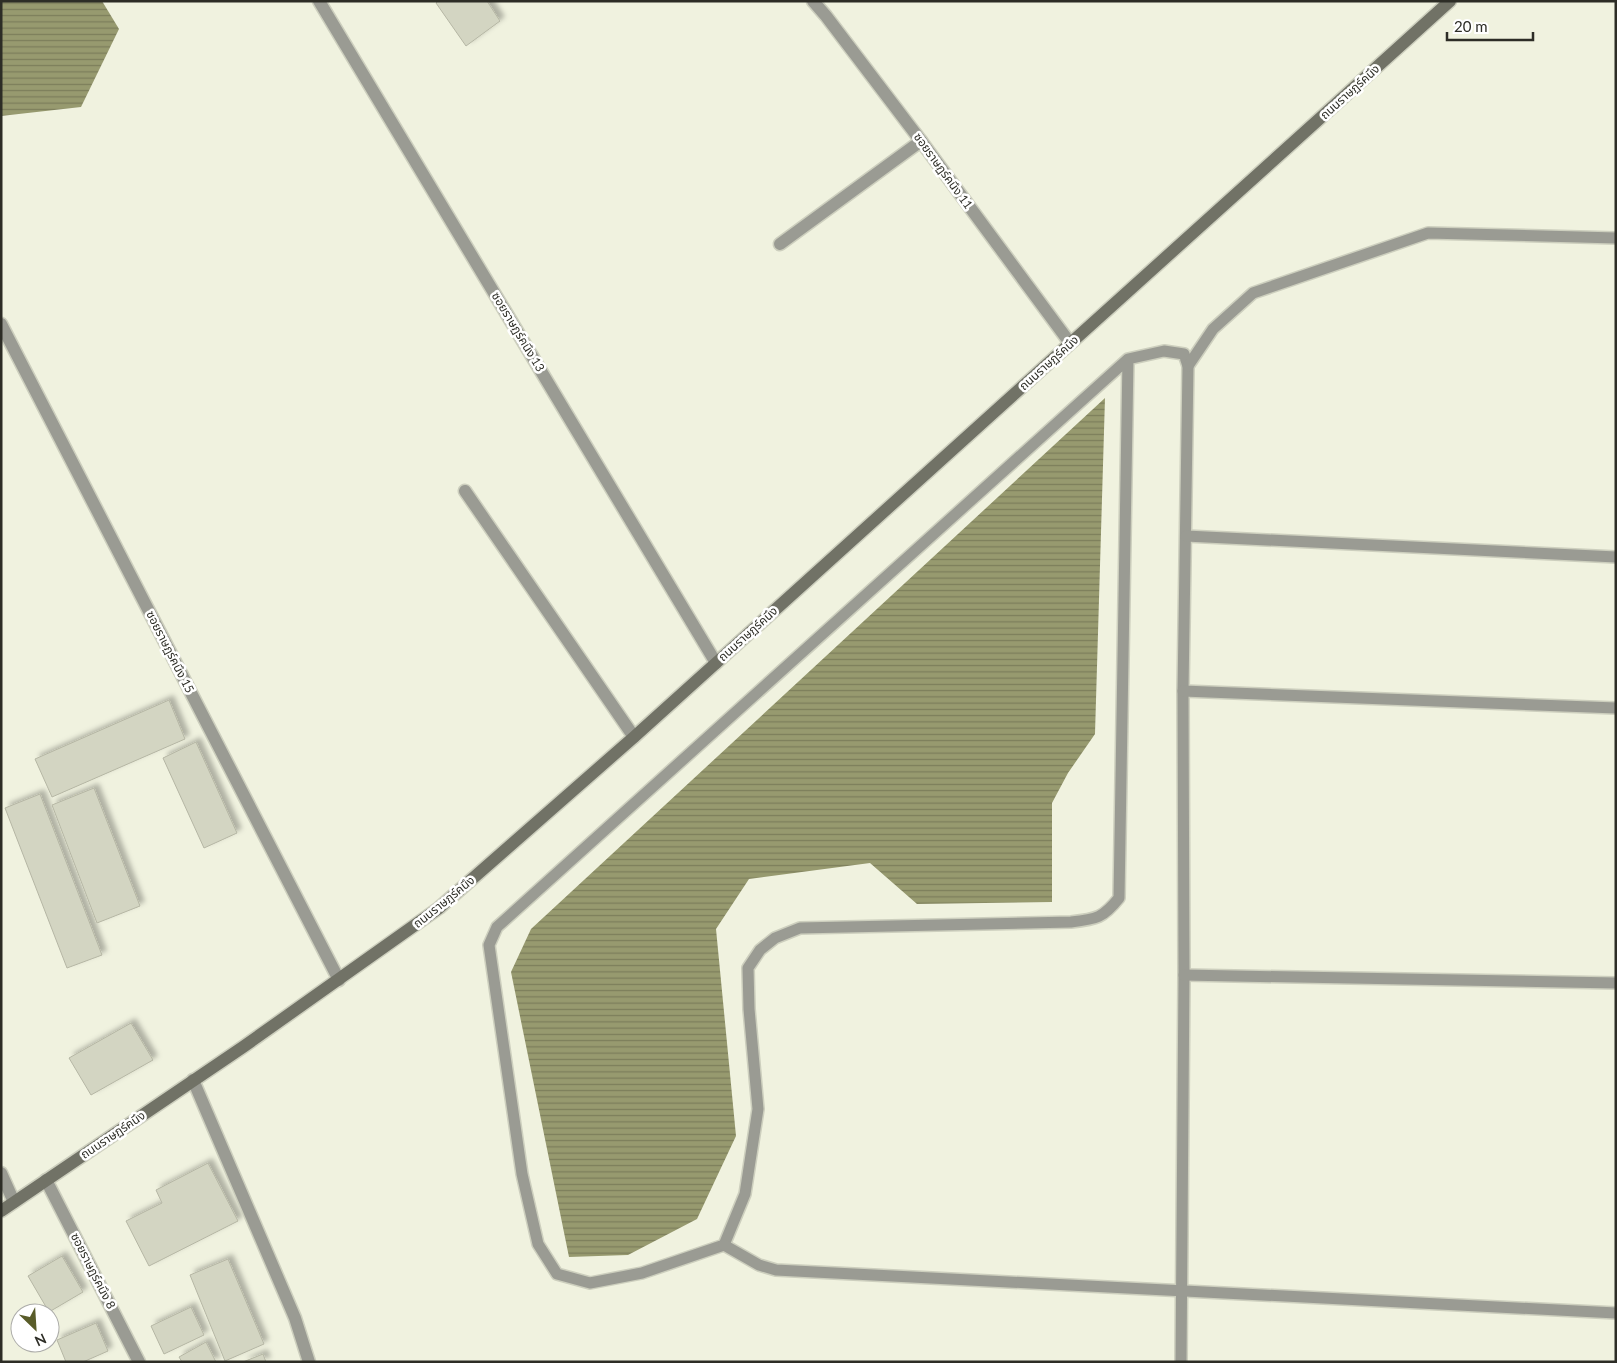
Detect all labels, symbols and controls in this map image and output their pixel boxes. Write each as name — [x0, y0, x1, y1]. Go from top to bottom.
scale bar — [1447, 10, 1533, 42]
text: 20 m — [1454, 17, 1488, 35]
street label: ถนนราษฏร์คนึง — [1317, 61, 1382, 122]
street label: ซอยราษฏร์คนึง 11 — [911, 130, 976, 212]
street label: ซอยราษฏร์คนึง 13 — [489, 289, 548, 374]
street label: ถนนราษฏร์คนึง — [1016, 332, 1081, 393]
street label: ถนนราษฏร์คนึง — [715, 603, 780, 664]
street label: ซอยราษฏร์คนึง 15 — [143, 608, 198, 695]
street label: ถนนราษฏร์คนึง — [410, 872, 477, 931]
street label: ถนนราษฏร์คนึง — [78, 1108, 148, 1162]
street label: ซอยราษฏร์คนึง 8 — [68, 1230, 119, 1311]
north arrow — [10, 1303, 60, 1353]
text: N — [32, 1330, 49, 1350]

